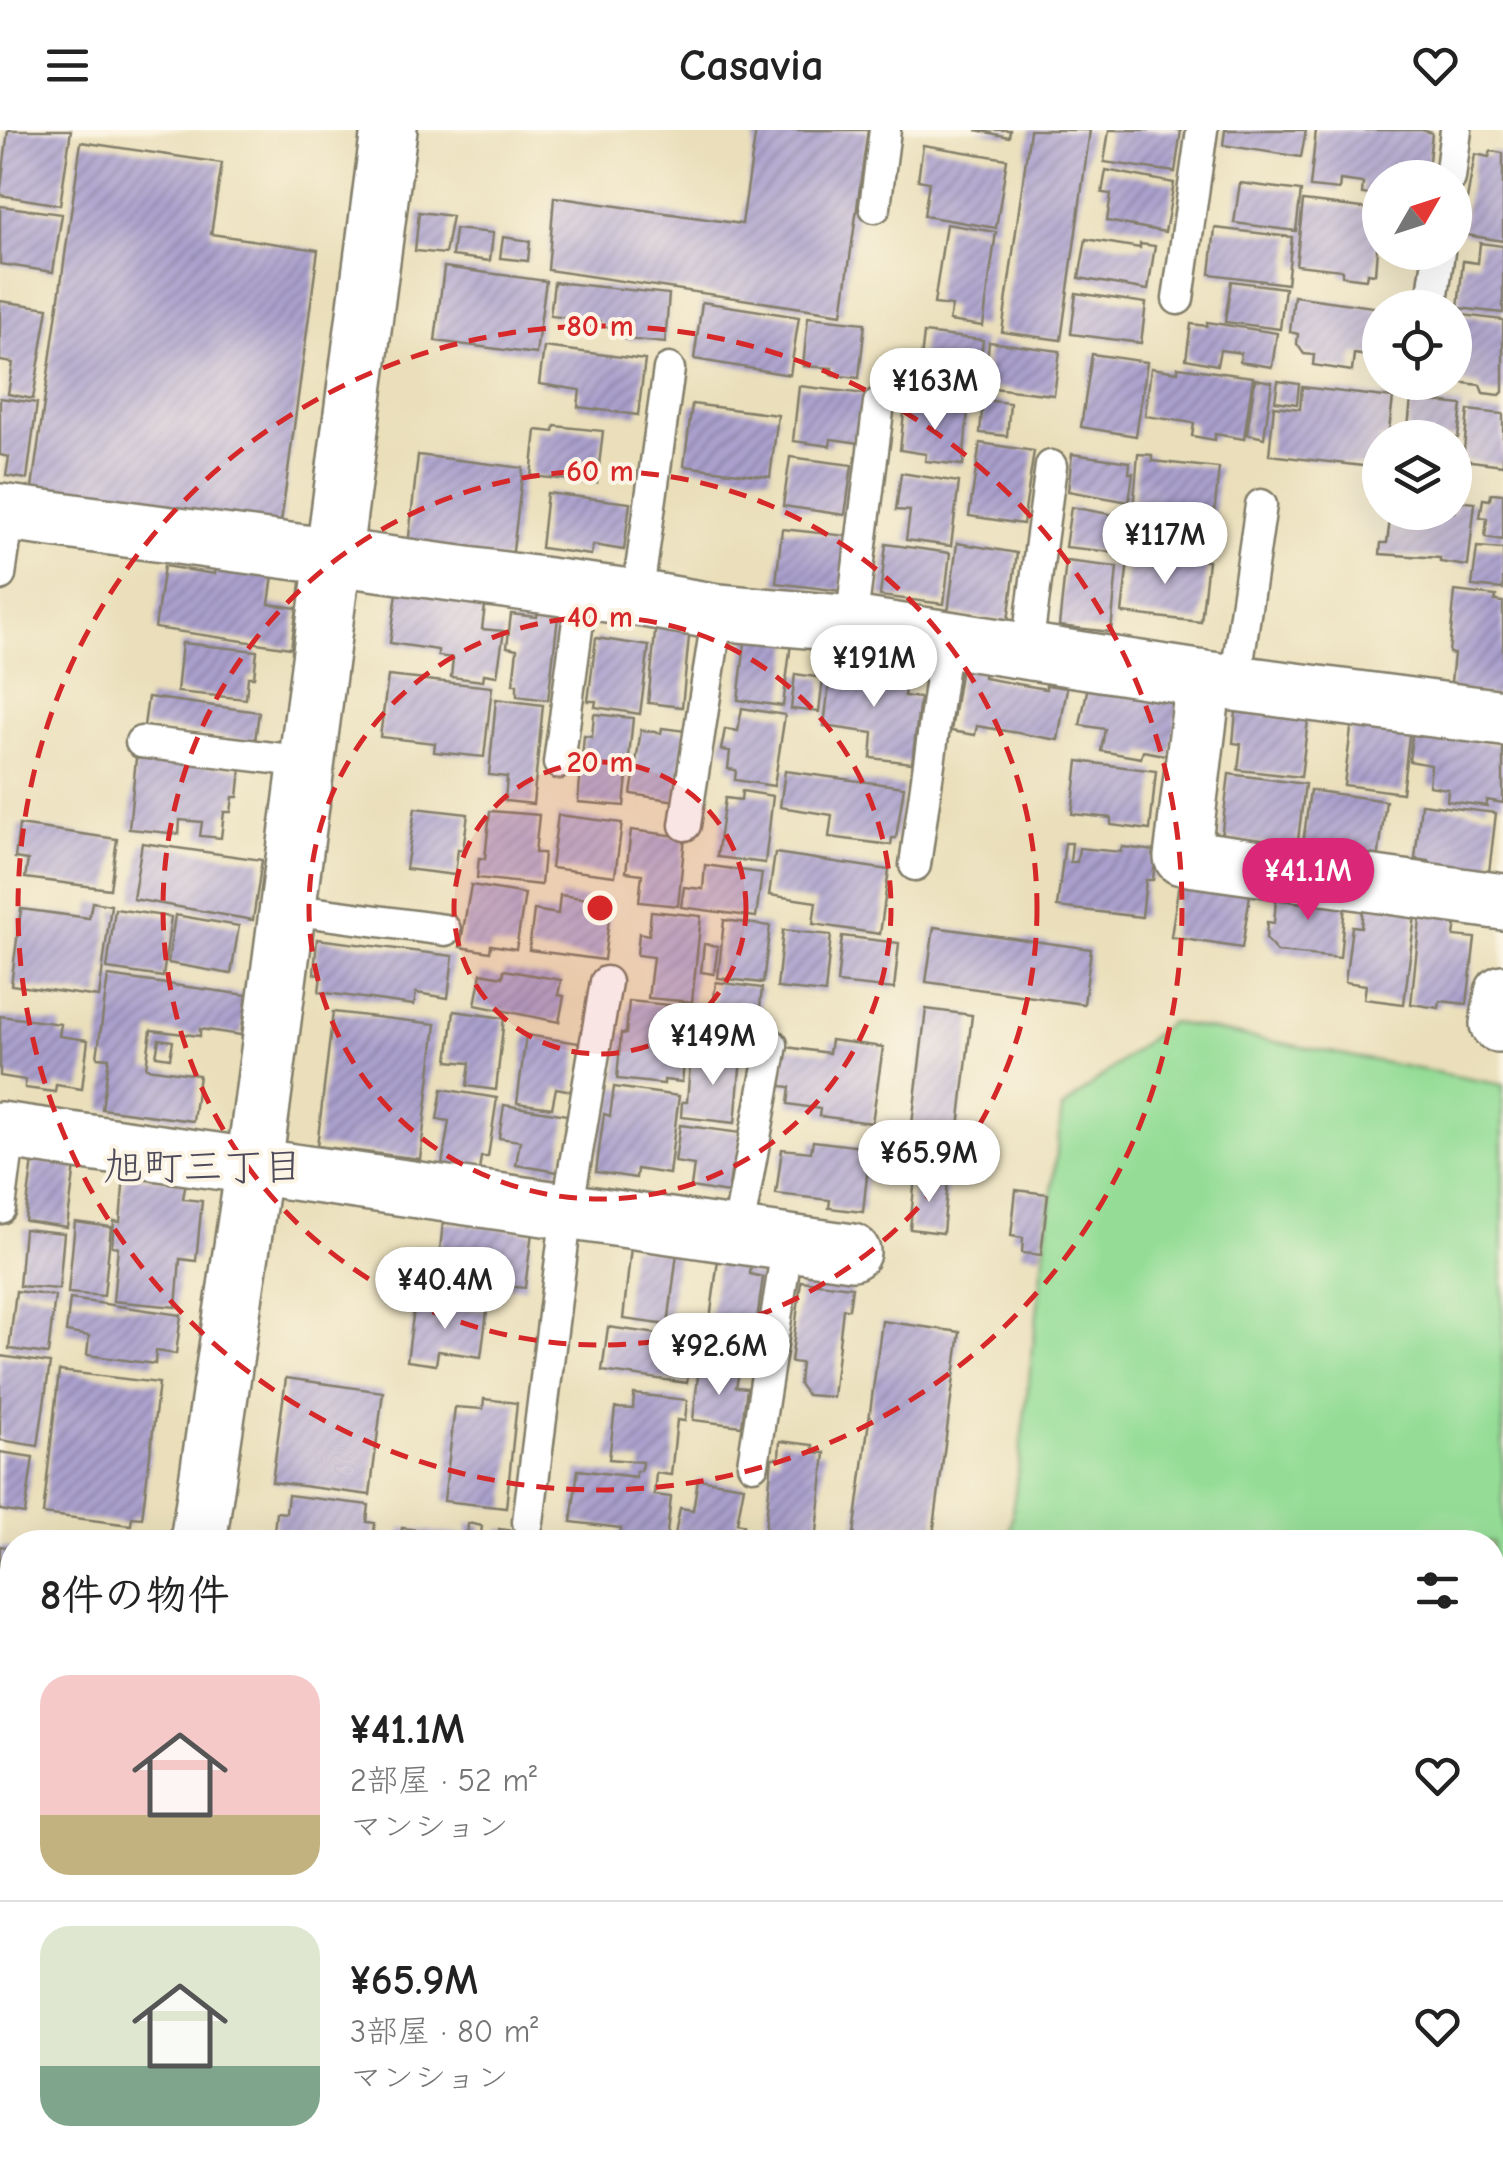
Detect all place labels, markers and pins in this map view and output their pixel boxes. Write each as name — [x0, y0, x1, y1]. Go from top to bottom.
pin: ¥163M — [865, 348, 1005, 433]
pin: ¥117M — [1095, 502, 1235, 587]
pin: ¥191M — [804, 625, 944, 710]
pin: ¥41.1M — [1227, 838, 1389, 923]
centre of rings — [582, 890, 618, 926]
pin: ¥149M — [643, 1003, 783, 1088]
pin: ¥65.9M — [848, 1120, 1010, 1205]
pin: ¥40.4M — [364, 1247, 526, 1332]
pin: ¥92.6M — [638, 1313, 800, 1398]

